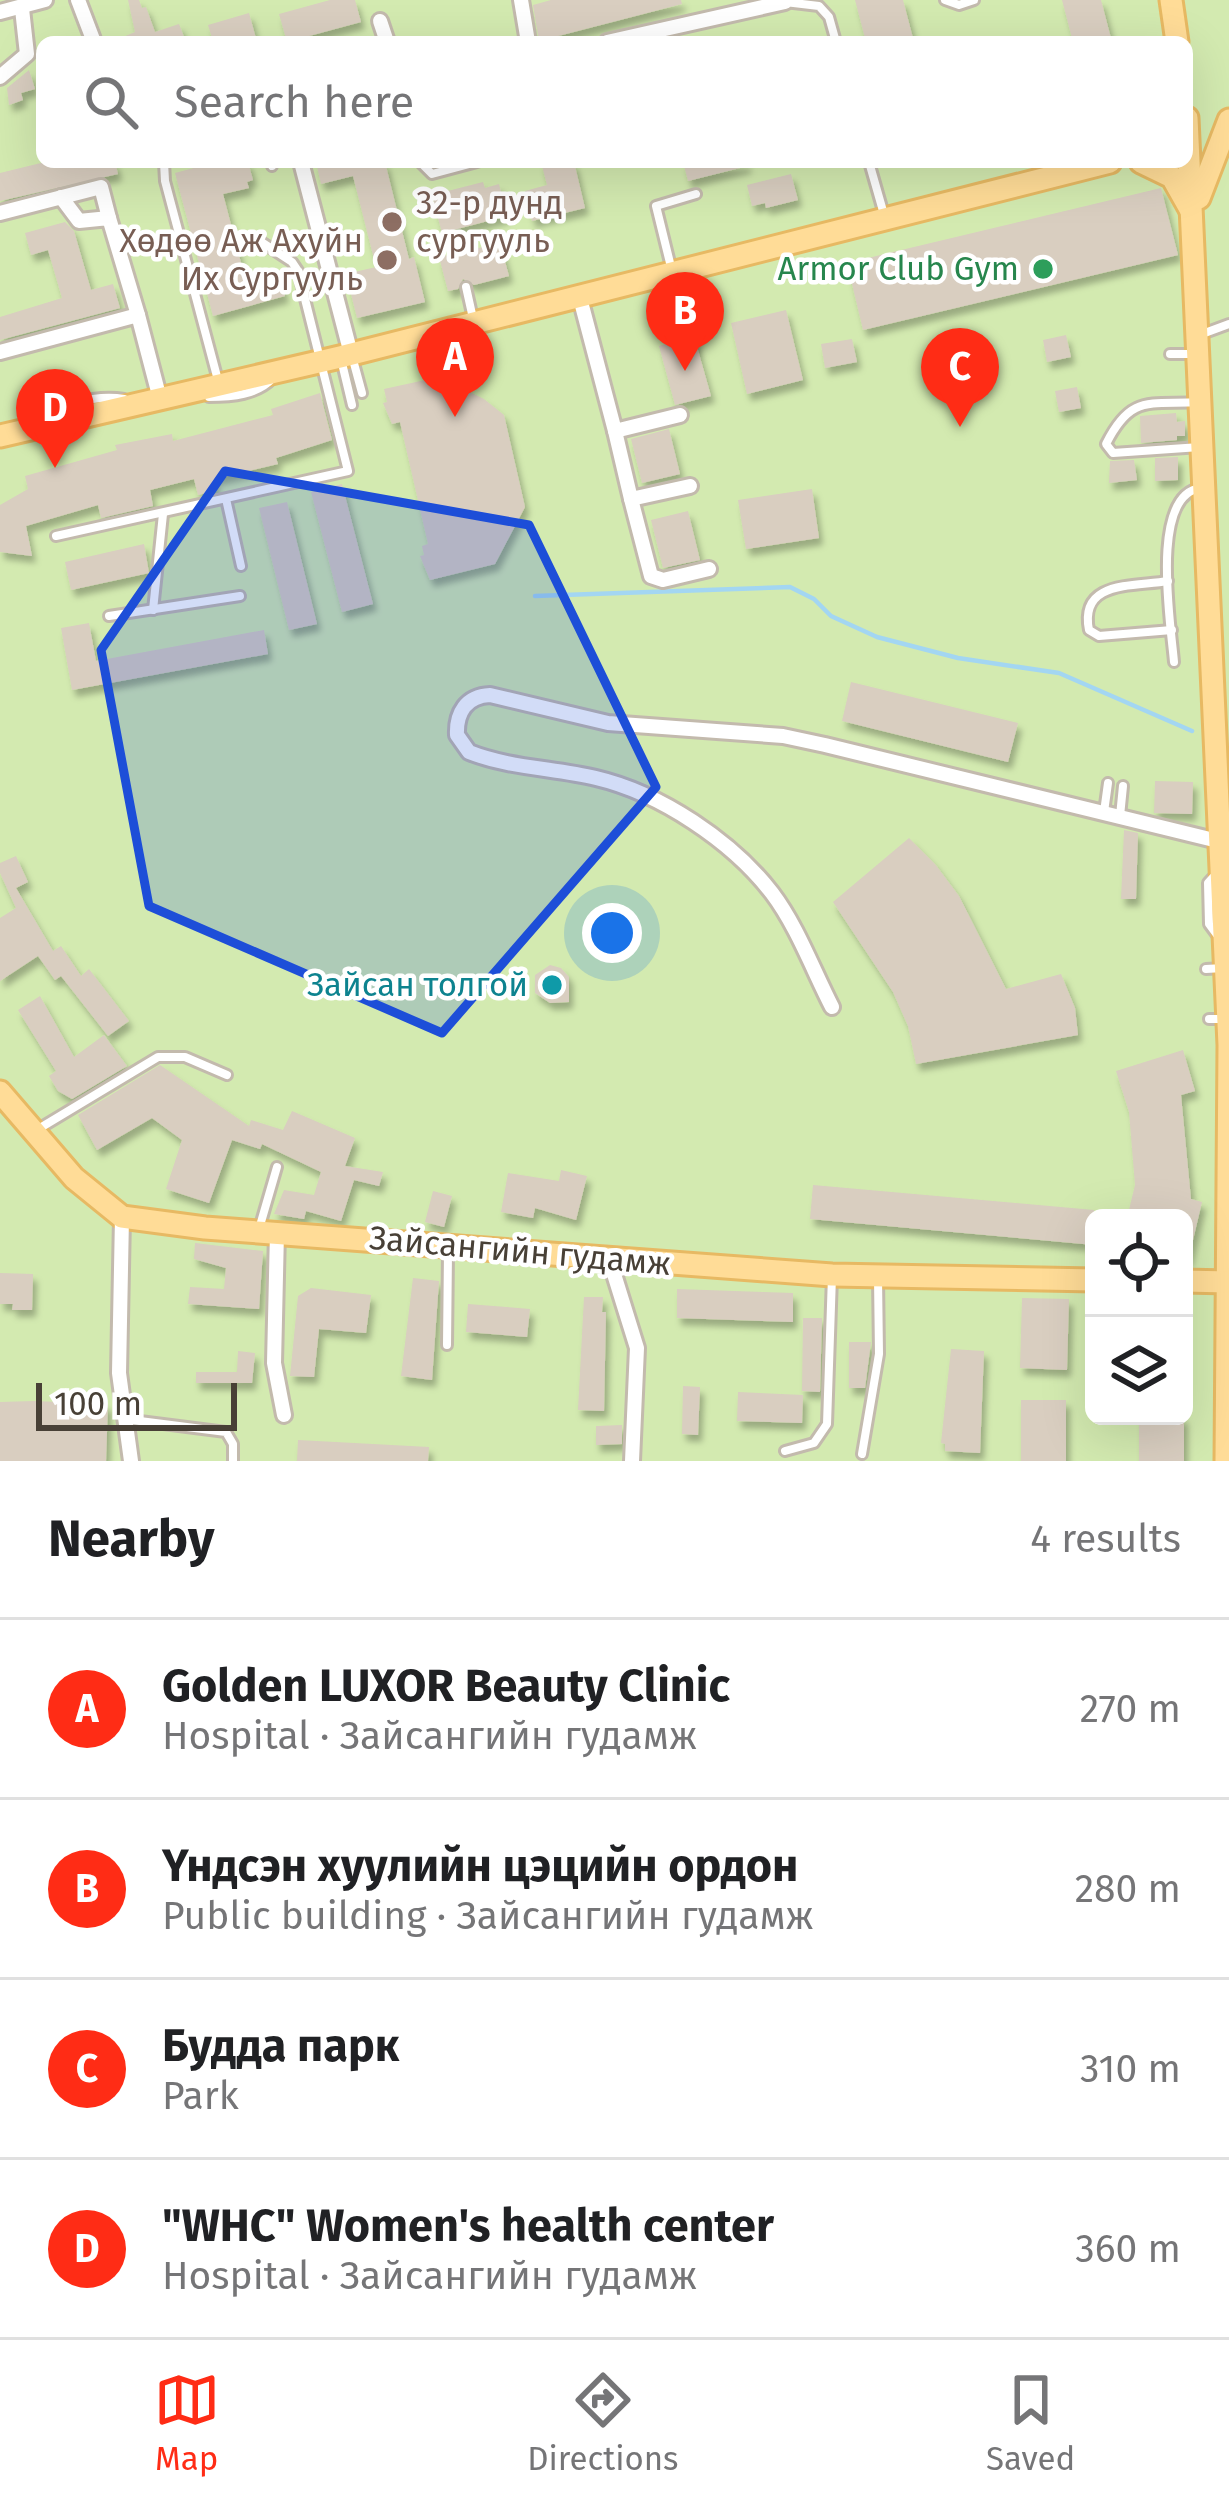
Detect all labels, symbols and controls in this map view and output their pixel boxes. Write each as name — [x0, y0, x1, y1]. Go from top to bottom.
search box — [36, 36, 1193, 168]
icon: search — [78, 69, 144, 135]
text: Search here — [174, 75, 414, 129]
place label: 32-р дунд сургууль — [416, 183, 563, 261]
marker: 32-р дунд сургууль — [379, 209, 405, 235]
place label: Хөдөө Аж Ахуйн Их Сургууль — [119, 221, 363, 299]
marker: Хөдөө Аж Ахуйн Их Сургууль — [374, 247, 400, 273]
place label: Armor Club Gym — [778, 249, 1019, 289]
marker: Armor Club Gym — [1030, 256, 1056, 282]
pin: B — [646, 272, 724, 371]
pin: A — [416, 318, 494, 417]
pin: C — [921, 328, 999, 427]
pin: D — [16, 369, 94, 468]
your location — [582, 903, 642, 963]
place label: Зайсан толгой — [307, 965, 528, 1005]
marker: Зайсан толгой — [539, 972, 565, 998]
map controls — [1085, 1209, 1193, 1425]
button: locate — [1085, 1209, 1193, 1317]
street label: Зайсангийн гудамж — [368, 1218, 673, 1284]
button: layers — [1085, 1317, 1193, 1425]
scale bar — [36, 1377, 237, 1430]
text: 100 m — [54, 1384, 142, 1424]
text: Nearby — [48, 1508, 214, 1570]
text: 4 results — [1030, 1516, 1181, 1562]
text: Golden LUXOR Beauty Clinic — [162, 1659, 730, 1713]
text: A — [75, 1686, 99, 1732]
text: 270 m — [1080, 1686, 1181, 1732]
text: Hospital · Зайсангийн гудамж — [162, 1713, 697, 1759]
text: Үндсэн хуулийн цэцийн ордон — [162, 1839, 798, 1893]
text: B — [75, 1866, 99, 1912]
text: 280 m — [1075, 1866, 1181, 1912]
text: Public building · Зайсангийн гудамж — [162, 1893, 814, 1939]
text: Будда парк — [162, 2019, 399, 2073]
text: C — [76, 2046, 98, 2092]
text: 310 m — [1080, 2046, 1181, 2092]
text: Park — [162, 2073, 239, 2119]
text: "WHC" Women's health center — [162, 2199, 774, 2253]
text: D — [74, 2226, 100, 2272]
text: 360 m — [1075, 2226, 1181, 2272]
text: Hospital · Зайсангийн гудамж — [162, 2253, 697, 2299]
tab: Map — [154, 2367, 220, 2479]
tab: Directions — [527, 2367, 679, 2479]
tab: Saved — [986, 2367, 1075, 2479]

